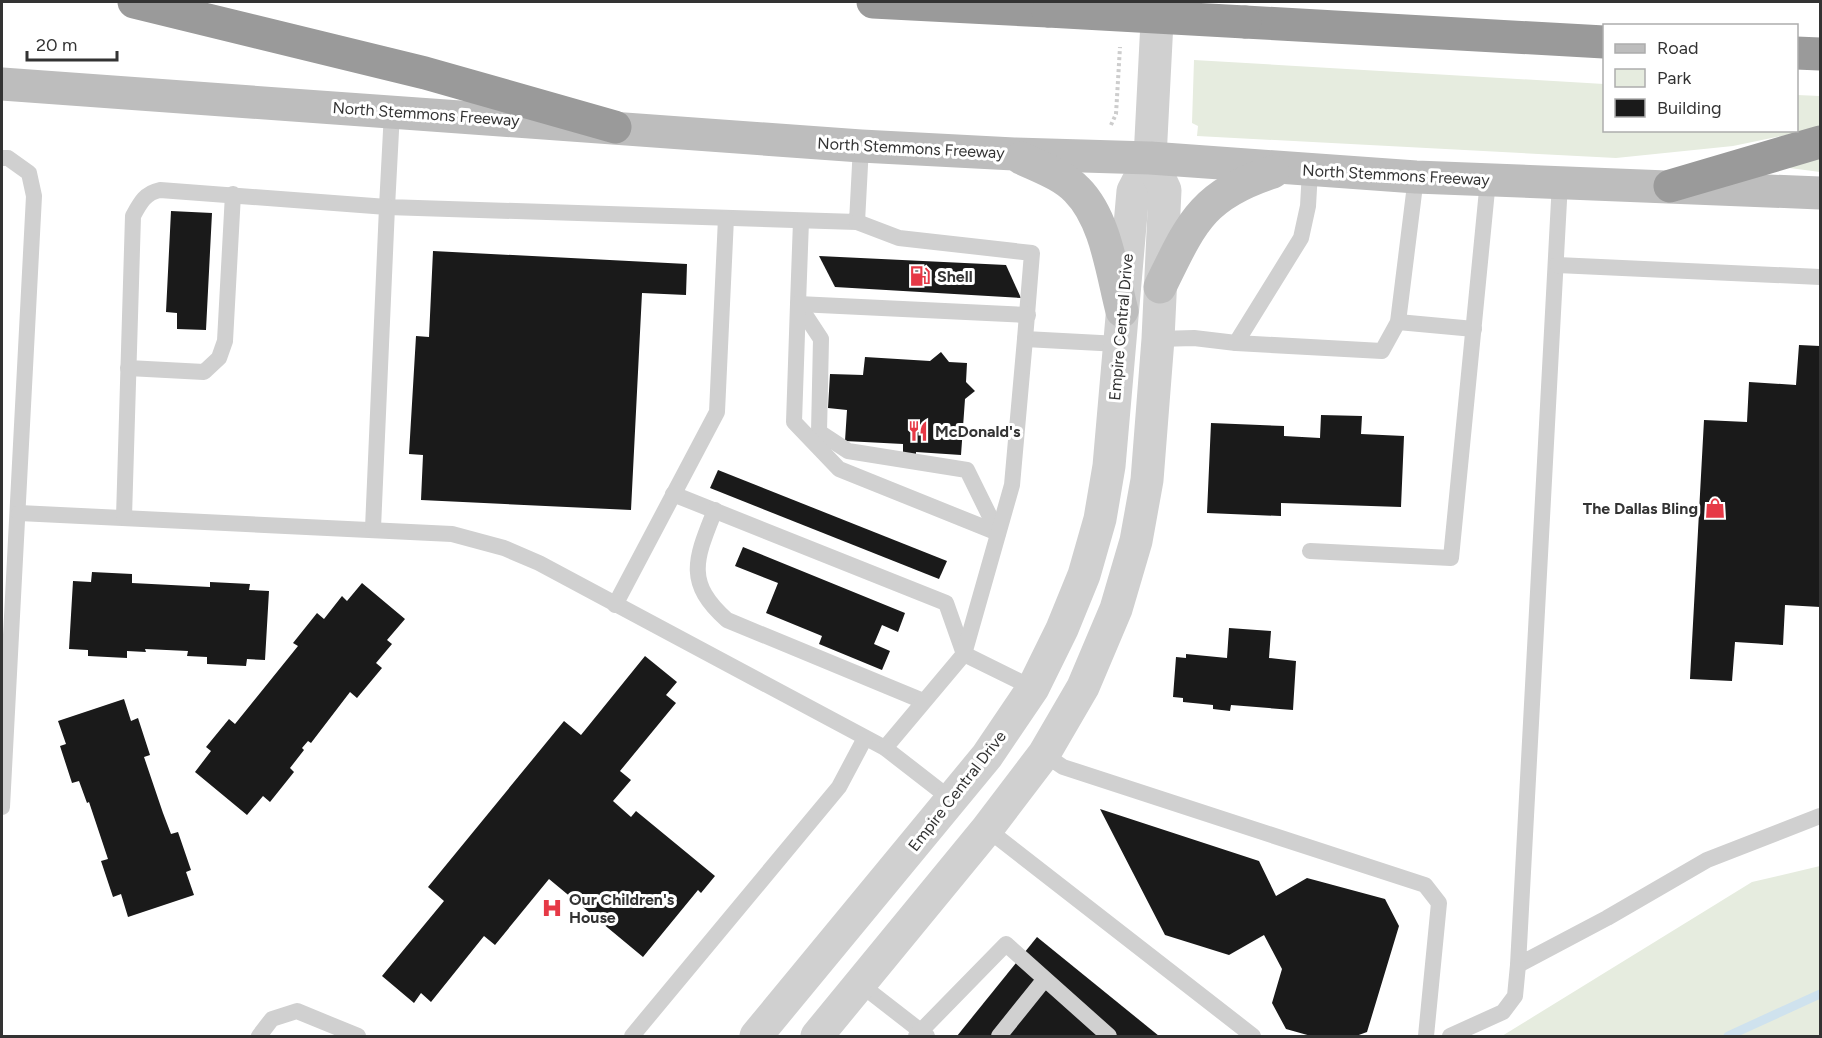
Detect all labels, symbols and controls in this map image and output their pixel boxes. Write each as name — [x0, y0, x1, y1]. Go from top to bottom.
scale bar — [27, 24, 117, 62]
legend — [1603, 24, 1798, 132]
text: 20 m — [36, 34, 77, 56]
text: Road — [1657, 37, 1698, 59]
text: Park — [1657, 67, 1692, 89]
text: Building — [1657, 97, 1722, 119]
street label: North Stemmons Freeway — [332, 98, 521, 130]
street label: North Stemmons Freeway — [817, 134, 1006, 162]
street label: North Stemmons Freeway — [1302, 161, 1491, 189]
street label: Empire Central Drive — [1105, 252, 1137, 401]
fuel station icon: Shell — [908, 264, 932, 288]
place label: Shell — [937, 267, 973, 286]
restaurant icon: McDonald's — [906, 419, 930, 443]
place label: McDonald's — [935, 422, 1021, 441]
shop icon: The Dallas Bling — [1703, 496, 1727, 520]
place label: The Dallas Bling — [1583, 499, 1698, 518]
street label: Empire Central Drive — [904, 727, 1010, 855]
place label: Our Children's House — [569, 890, 675, 927]
hospital icon: Our Children's House — [540, 896, 564, 920]

